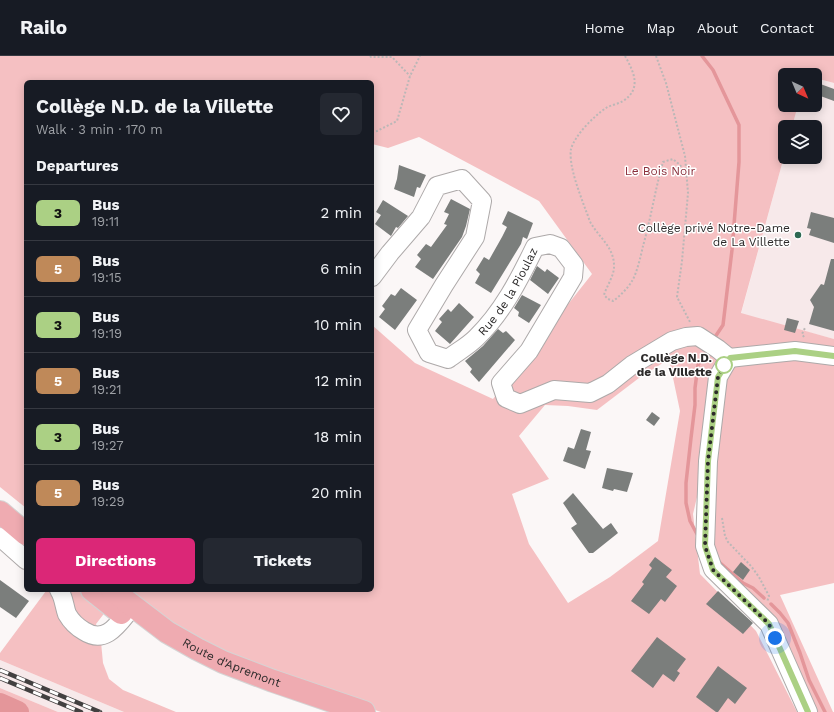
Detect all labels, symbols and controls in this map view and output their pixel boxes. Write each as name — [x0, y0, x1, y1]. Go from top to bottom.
text: Railo — [20, 16, 67, 39]
text: Home — [584, 20, 624, 36]
text: Map — [646, 20, 675, 36]
text: About — [697, 20, 738, 36]
text: Contact — [760, 20, 814, 36]
north arrow — [778, 68, 822, 112]
map controls — [778, 68, 822, 164]
button: heart — [320, 93, 362, 135]
text: Collège N.D. de la Villette — [36, 95, 274, 118]
button: layers — [778, 120, 822, 164]
text: Walk · 3 min · 170 m — [36, 122, 163, 137]
text: Departures — [36, 157, 119, 175]
park label: Le Bois Noir — [625, 164, 695, 178]
text: Bus — [92, 196, 120, 214]
text: 2 min — [321, 204, 362, 222]
text: 3 — [54, 205, 62, 221]
text: 19:11 — [92, 214, 119, 229]
place label: Collège privé Notre-Dame de La Villette — [638, 221, 790, 249]
marker: Collège privé Notre-Dame de La Villette — [793, 230, 803, 240]
street label: Rue de la Pioulaz — [475, 245, 541, 338]
text: Bus — [92, 252, 120, 270]
text: 6 min — [320, 260, 362, 278]
text: 5 — [54, 261, 62, 277]
text: 19:15 — [92, 270, 122, 285]
text: Bus — [92, 308, 120, 326]
text: 10 min — [314, 316, 362, 334]
text: 3 — [54, 317, 62, 333]
text: 19:19 — [92, 326, 122, 341]
place label: Collège N.D. de la Villette — [637, 351, 712, 379]
marker: Collège N.D. de la Villette — [715, 356, 733, 374]
text: Bus — [92, 364, 120, 382]
text: 12 min — [315, 372, 362, 390]
text: 5 — [54, 373, 62, 389]
text: 19:21 — [92, 382, 122, 397]
text: Bus — [92, 420, 120, 438]
text: 18 min — [314, 428, 362, 446]
text: 3 — [54, 429, 62, 445]
text: 19:27 — [92, 438, 124, 453]
text: Bus — [92, 476, 120, 494]
text: 20 min — [311, 484, 362, 502]
text: 5 — [54, 485, 62, 501]
text: 19:29 — [92, 494, 125, 509]
button: Directions — [36, 538, 195, 584]
button: Tickets — [203, 538, 362, 584]
your location — [765, 628, 785, 648]
street label: Route d'Apremont — [180, 635, 282, 690]

